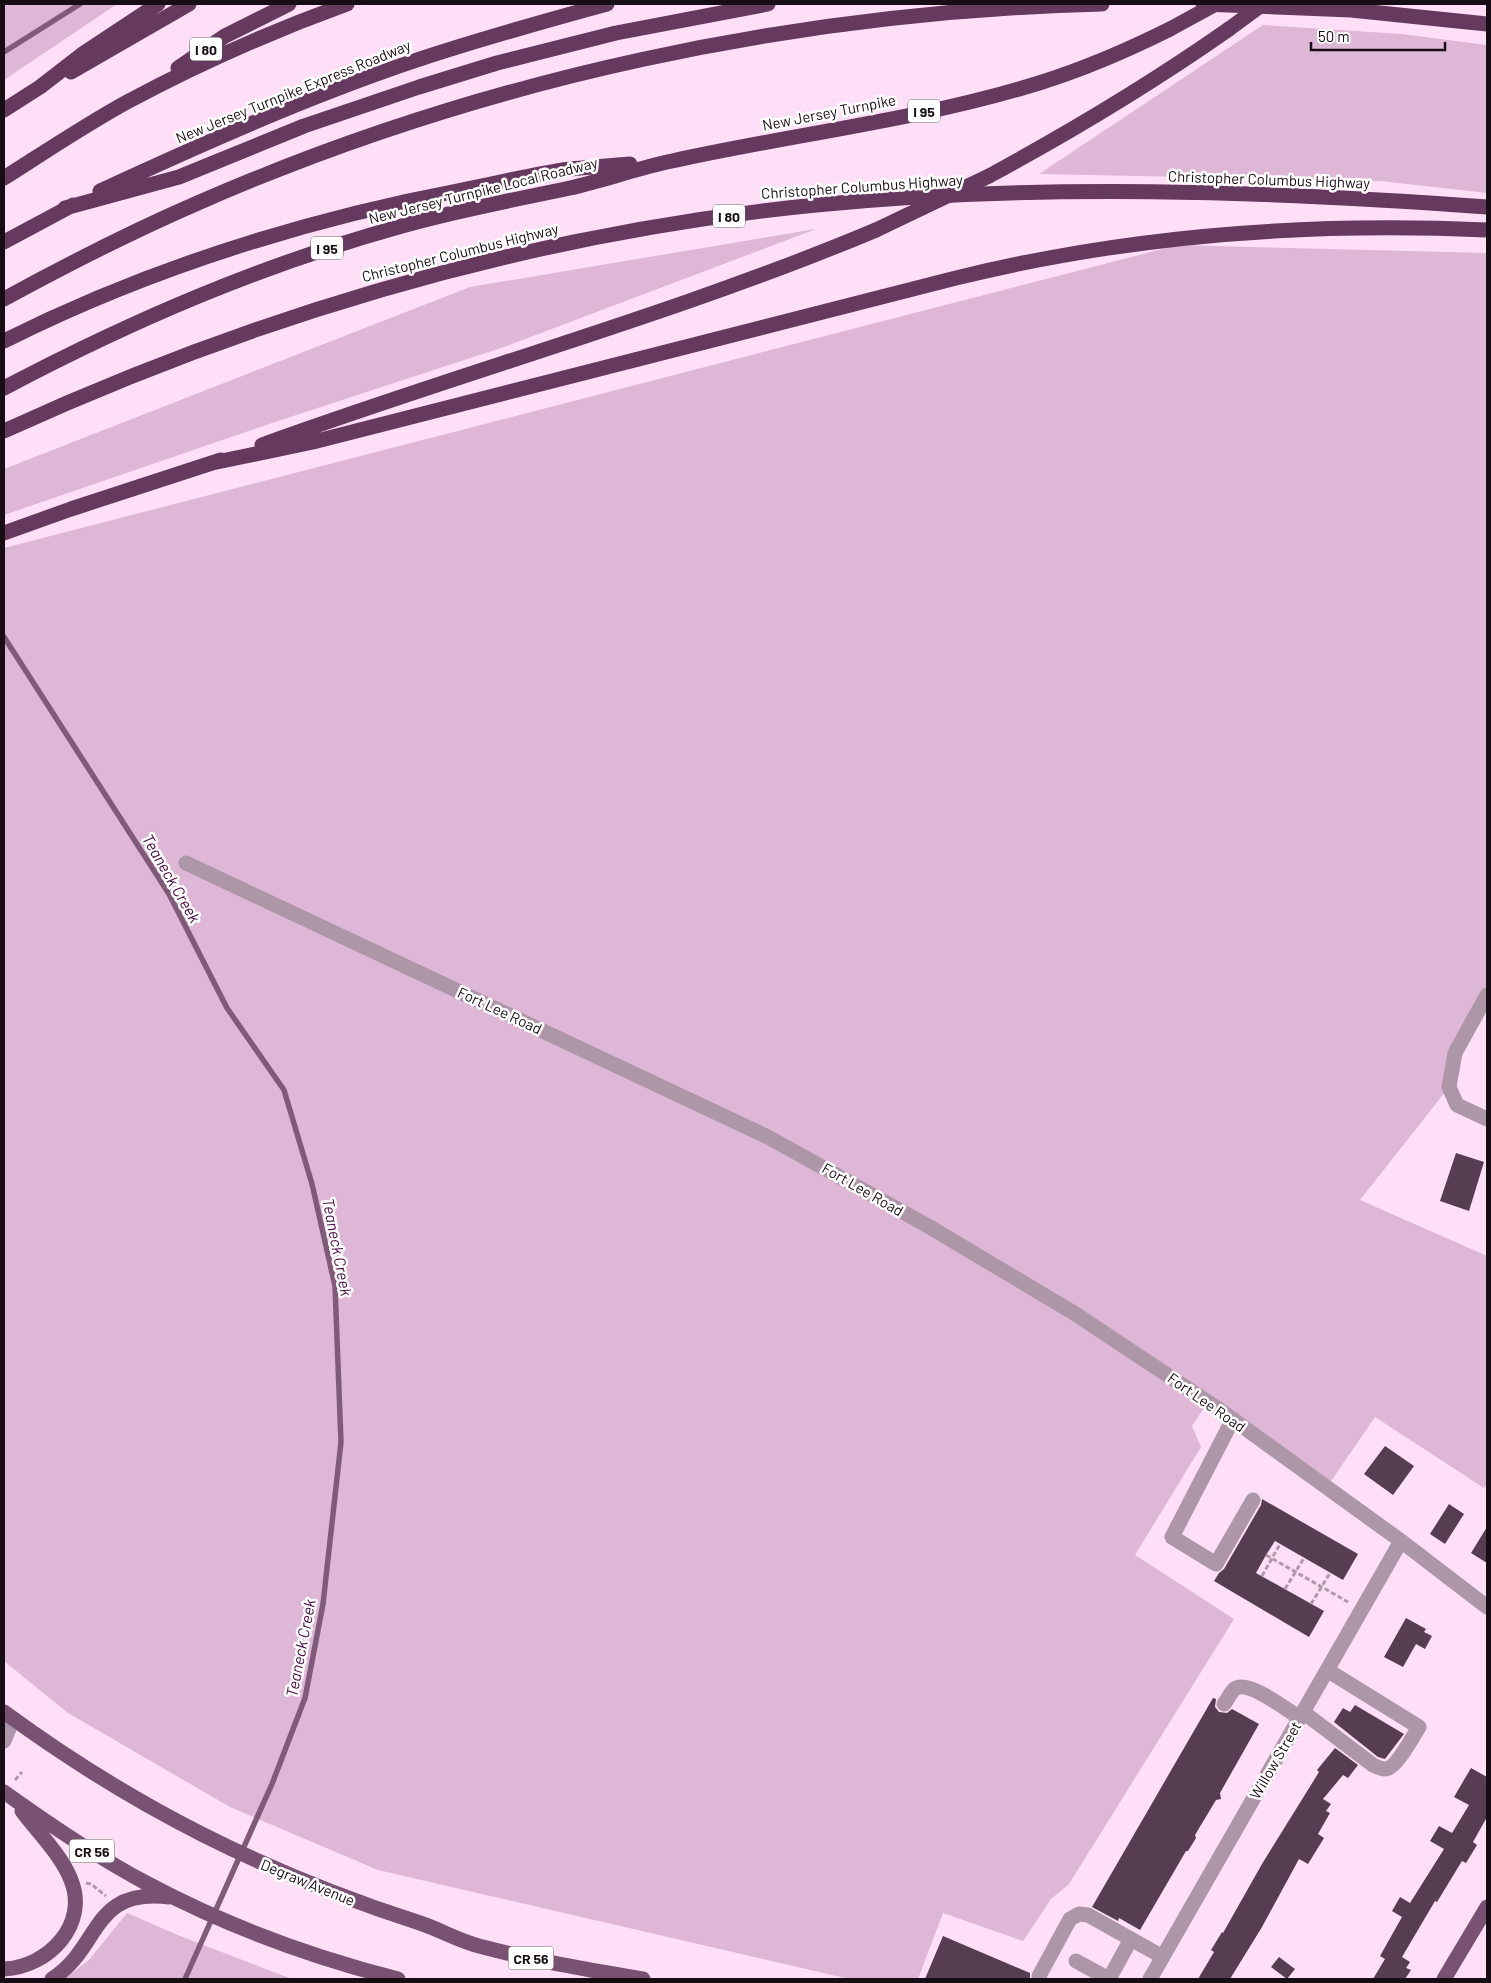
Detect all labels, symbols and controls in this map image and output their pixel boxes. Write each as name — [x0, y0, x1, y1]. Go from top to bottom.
scale bar — [1311, 20, 1445, 52]
text: 50 m — [1318, 27, 1350, 45]
street label: New Jersey Turnpike Express Roadway — [173, 35, 413, 147]
road number: I 80 — [190, 38, 222, 61]
street label: New Jersey Turnpike — [761, 90, 897, 134]
road number: I 95 — [908, 100, 940, 122]
street label: New Jersey Turnpike Local Roadway — [367, 153, 599, 227]
street label: Christopher Columbus Highway — [1168, 166, 1370, 192]
street label: Christopher Columbus Highway — [761, 170, 964, 202]
road number: I 80 — [713, 205, 745, 228]
street label: Christopher Columbus Highway — [360, 219, 560, 285]
road number: I 95 — [311, 237, 343, 260]
water label: Teaneck Creek — [139, 830, 205, 926]
street label: Fort Lee Road — [455, 983, 545, 1037]
street label: Fort Lee Road — [819, 1158, 907, 1220]
water label: Teaneck Creek — [319, 1196, 357, 1298]
street label: Fort Lee Road — [1165, 1369, 1249, 1435]
water label: Teaneck Creek — [281, 1597, 319, 1699]
street label: Willow Street — [1246, 1718, 1304, 1802]
road number: CR 56 — [70, 1840, 114, 1862]
street label: Degraw Avenue — [258, 1855, 358, 1909]
road number: CR 56 — [508, 1946, 554, 1970]

